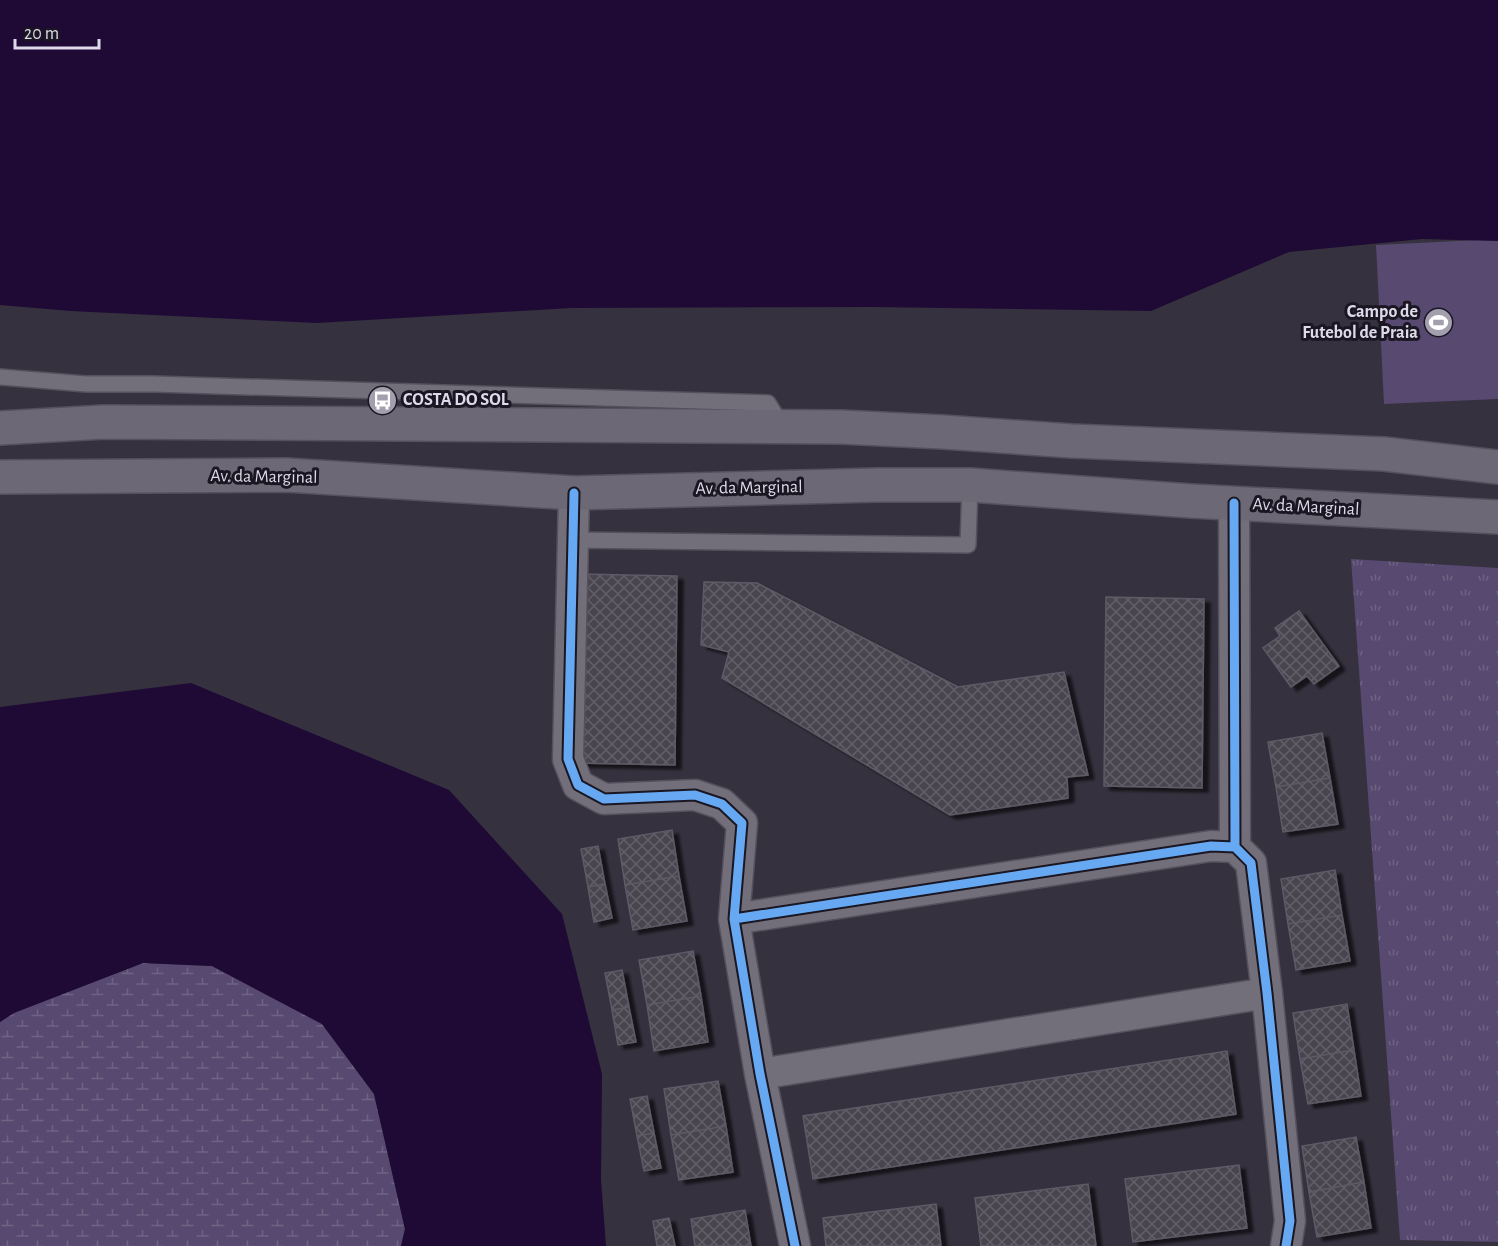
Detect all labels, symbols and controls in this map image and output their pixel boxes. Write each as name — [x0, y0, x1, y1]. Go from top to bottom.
scale bar — [15, 12, 99, 50]
text: 20 m — [24, 25, 59, 43]
place label: Campo de Futebol de Praia — [1302, 303, 1418, 342]
sports icon: Campo de Futebol de Praia — [1423, 306, 1455, 338]
bus stop icon: COSTA DO SOL — [366, 384, 398, 416]
place label: COSTA DO SOL — [403, 391, 509, 409]
street label: Av. da Marginal — [210, 467, 318, 487]
street label: Av. da Marginal — [695, 478, 803, 498]
street label: Av. da Marginal — [1252, 495, 1360, 519]

